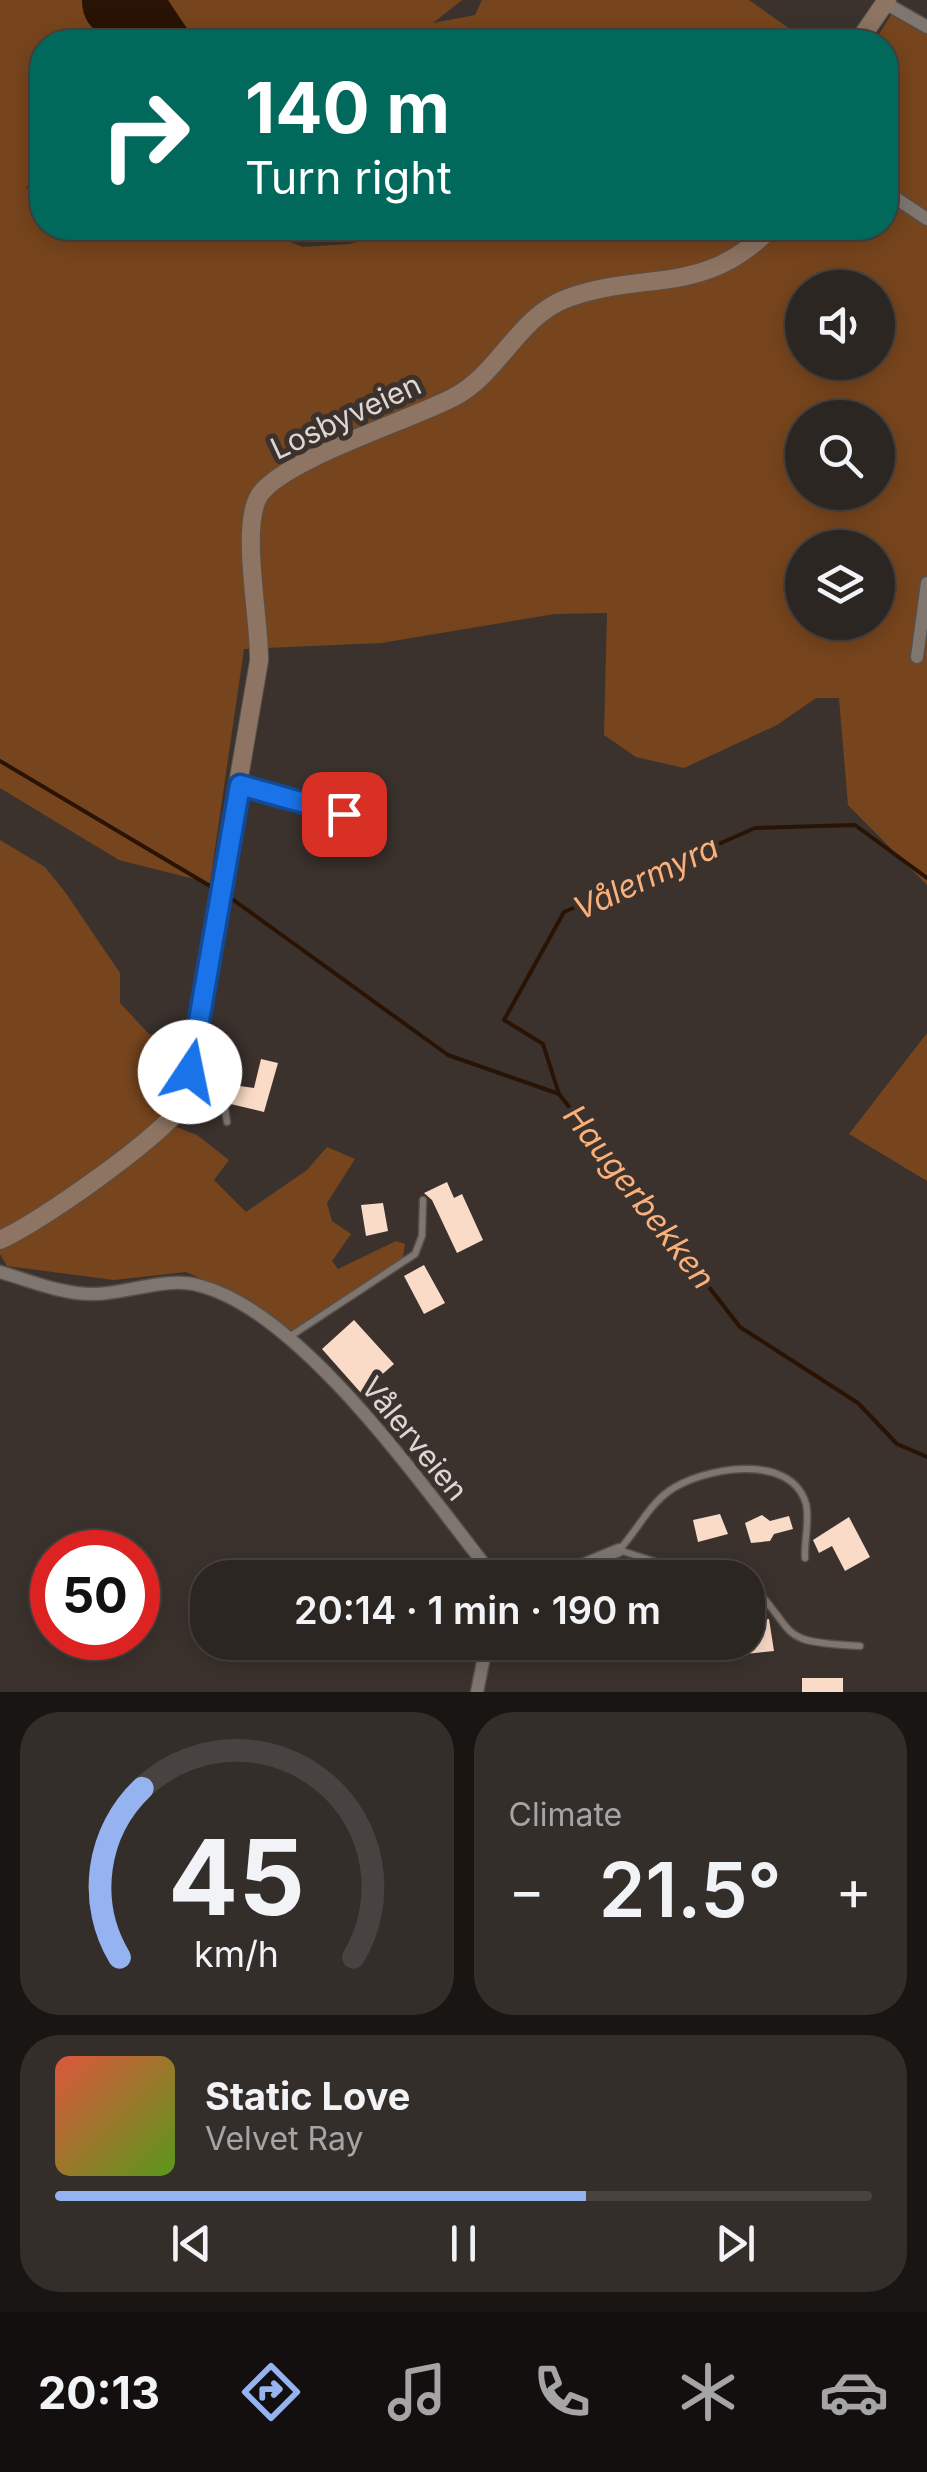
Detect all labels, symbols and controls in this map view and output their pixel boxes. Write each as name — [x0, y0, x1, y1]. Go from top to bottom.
text: 140 m — [245, 65, 450, 150]
icon: right — [80, 70, 210, 200]
text: Turn right — [245, 150, 452, 205]
map controls — [785, 270, 895, 640]
button: sound — [785, 270, 895, 380]
street label: Losbyveien — [265, 366, 426, 467]
button: search — [785, 400, 895, 510]
button: layers — [785, 530, 895, 640]
pin — [302, 772, 387, 857]
icon: arrive — [317, 787, 372, 842]
water label: Vålermyra — [567, 827, 725, 928]
position arrow — [138, 1020, 242, 1124]
water label: Haugerbekken — [555, 1097, 723, 1296]
street label: Vålerveien — [354, 1369, 476, 1508]
speed limit sign: 50 — [30, 1530, 160, 1660]
text: 20:14 · 1 min · 190 m — [294, 1587, 661, 1633]
text: Climate — [509, 1795, 622, 1834]
text: 45 — [168, 1814, 305, 1940]
text: 21.5° — [599, 1844, 782, 1935]
text: − — [509, 1857, 545, 1923]
text: + — [836, 1857, 872, 1923]
text: km/h — [194, 1932, 279, 1976]
text: Static Love — [205, 2073, 410, 2119]
text: Velvet Ray — [205, 2119, 363, 2158]
icon: previous — [164, 2216, 219, 2271]
icon: pause — [436, 2216, 491, 2271]
icon: next — [708, 2216, 763, 2271]
icon: directions — [236, 2357, 306, 2427]
icon: music — [382, 2357, 452, 2427]
icon: phone — [527, 2357, 597, 2427]
icon: climate — [673, 2357, 743, 2427]
icon: car — [819, 2357, 889, 2427]
text: 20:13 — [38, 2365, 160, 2420]

